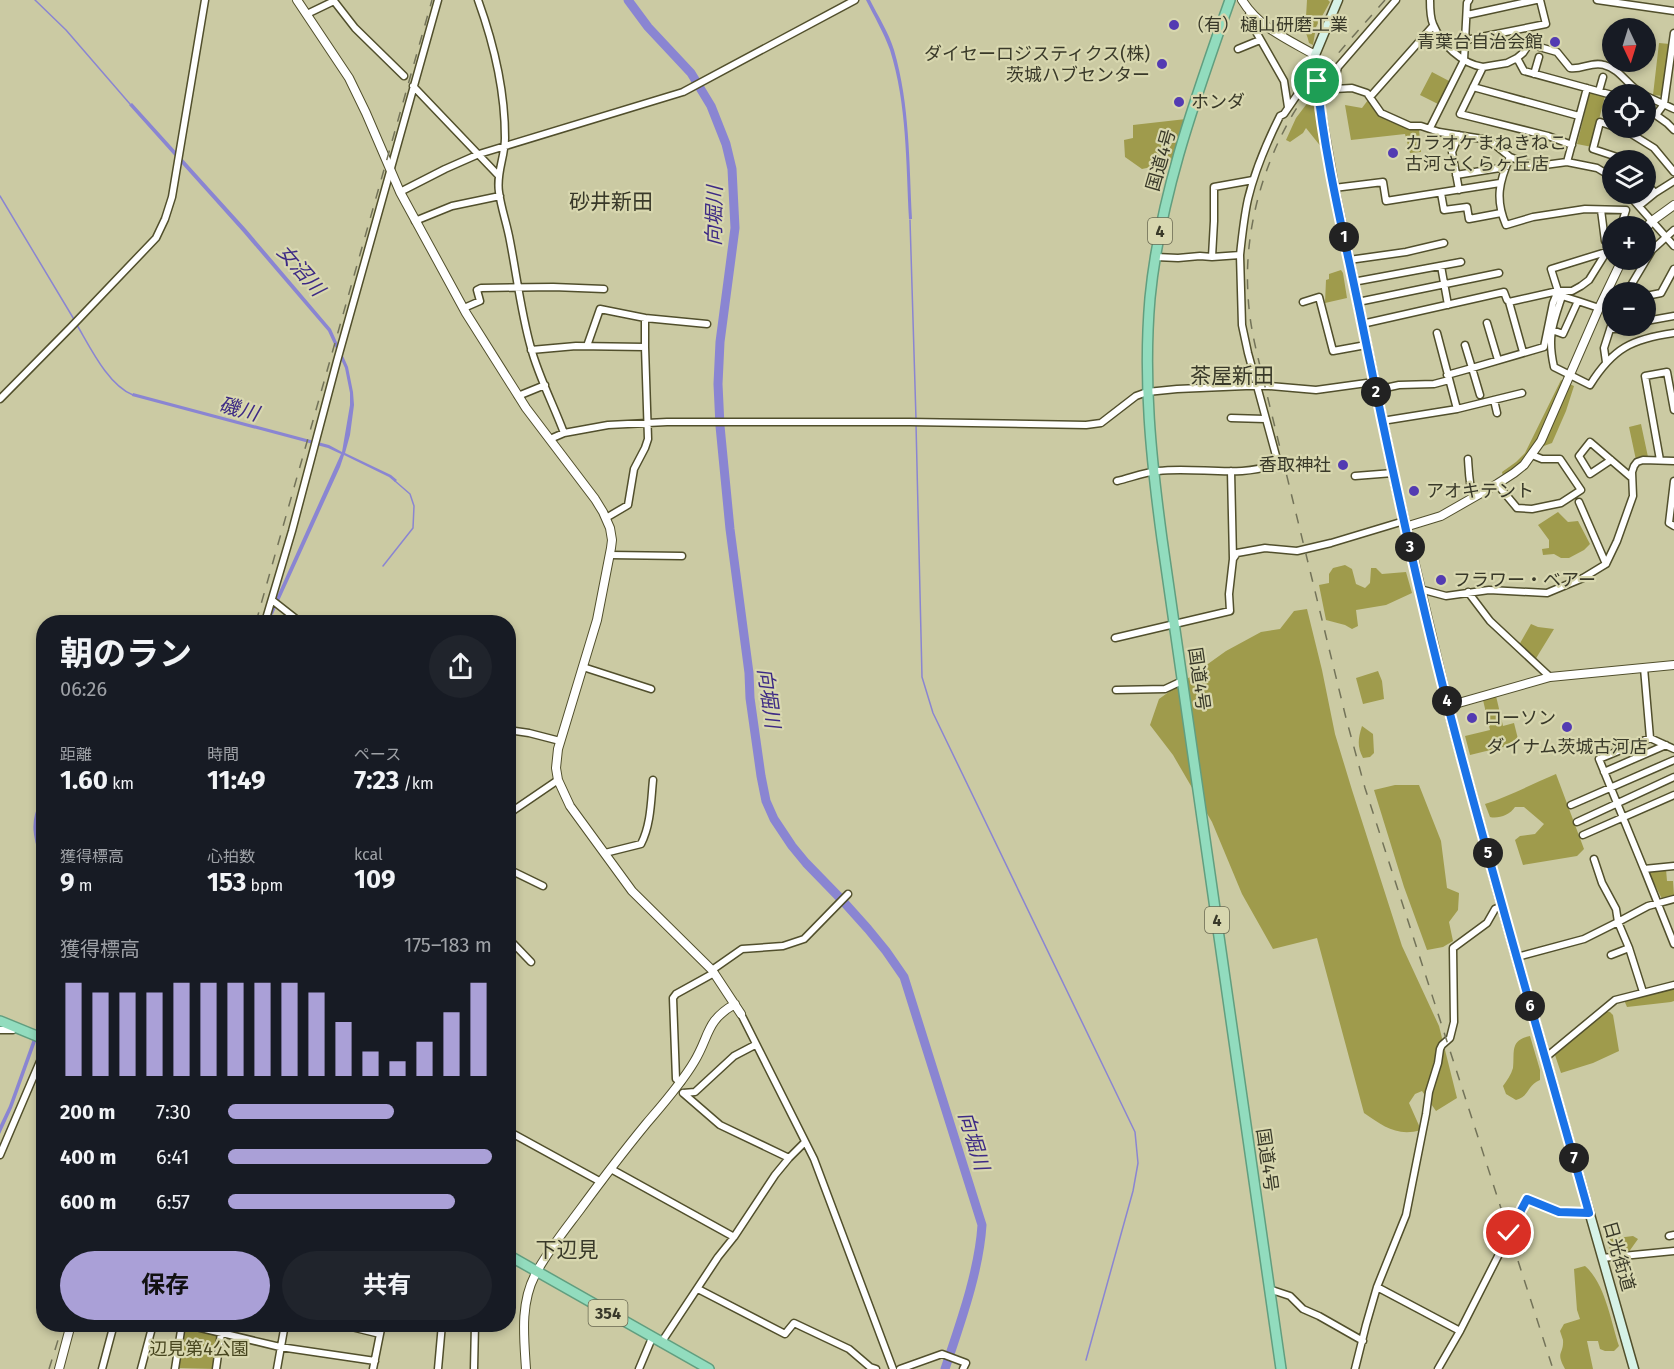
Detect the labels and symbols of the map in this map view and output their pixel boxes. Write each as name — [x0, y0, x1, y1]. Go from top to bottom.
place label: （有）樋山研磨工業 — [1186, 14, 1348, 36]
marker: （有）樋山研磨工業 — [1167, 18, 1181, 32]
north arrow — [1602, 18, 1656, 72]
place label: 青葉台自治会館 — [1417, 31, 1543, 53]
marker: 青葉台自治会館 — [1548, 35, 1562, 49]
place label: ダイセーロジスティクス(株) 茨城ハブセンター — [924, 43, 1150, 86]
pin — [1291, 55, 1342, 106]
marker: ダイセーロジスティクス(株) 茨城ハブセンター — [1155, 57, 1169, 71]
place label: ホンダ — [1191, 91, 1245, 113]
marker: ホンダ — [1172, 95, 1186, 109]
street label: 国道4号 — [1142, 126, 1180, 194]
place label: カラオケまねきねこ 古河さくらヶ丘店 — [1405, 132, 1567, 175]
marker: カラオケまねきねこ 古河さくらヶ丘店 — [1386, 146, 1400, 160]
water label: 向堀川 — [701, 184, 727, 246]
district label: 砂井新田 — [569, 189, 653, 215]
road number: 4 — [1148, 218, 1172, 244]
pin: 1 — [1329, 222, 1359, 252]
water label: 女沼川 — [272, 239, 331, 302]
district label: 茶屋新田 — [1190, 363, 1274, 389]
pin: 2 — [1361, 377, 1391, 407]
water label: 磯川 — [217, 392, 263, 426]
place label: 香取神社 — [1259, 454, 1331, 476]
marker: 香取神社 — [1336, 458, 1350, 472]
place label: アオキテント — [1426, 480, 1534, 502]
marker: アオキテント — [1407, 484, 1421, 498]
pin: 3 — [1395, 532, 1425, 562]
place label: フラワー・ベアー — [1453, 569, 1596, 591]
marker: フラワー・ベアー — [1434, 573, 1448, 587]
street label: 国道4号 — [1184, 646, 1214, 712]
water label: 向堀川 — [753, 667, 785, 731]
pin: 4 — [1432, 686, 1462, 716]
place label: ローソン — [1484, 707, 1556, 729]
marker: ローソン — [1465, 711, 1479, 725]
marker: ダイナム茨城古河店 — [1560, 720, 1574, 734]
place label: ダイナム茨城古河店 — [1486, 736, 1648, 758]
pin: 5 — [1473, 838, 1503, 868]
road number: 4 — [1205, 907, 1229, 933]
pin: 6 — [1515, 991, 1545, 1021]
water label: 向堀川 — [954, 1109, 995, 1175]
street label: 国道4号 — [1252, 1127, 1282, 1193]
pin: 7 — [1559, 1143, 1589, 1173]
pin — [1483, 1207, 1534, 1258]
street label: 日光街道 — [1599, 1218, 1639, 1294]
district label: 下辺見 — [536, 1237, 599, 1263]
road number: 354 — [588, 1300, 628, 1326]
park label: 辺見第4公園 — [149, 1338, 249, 1360]

